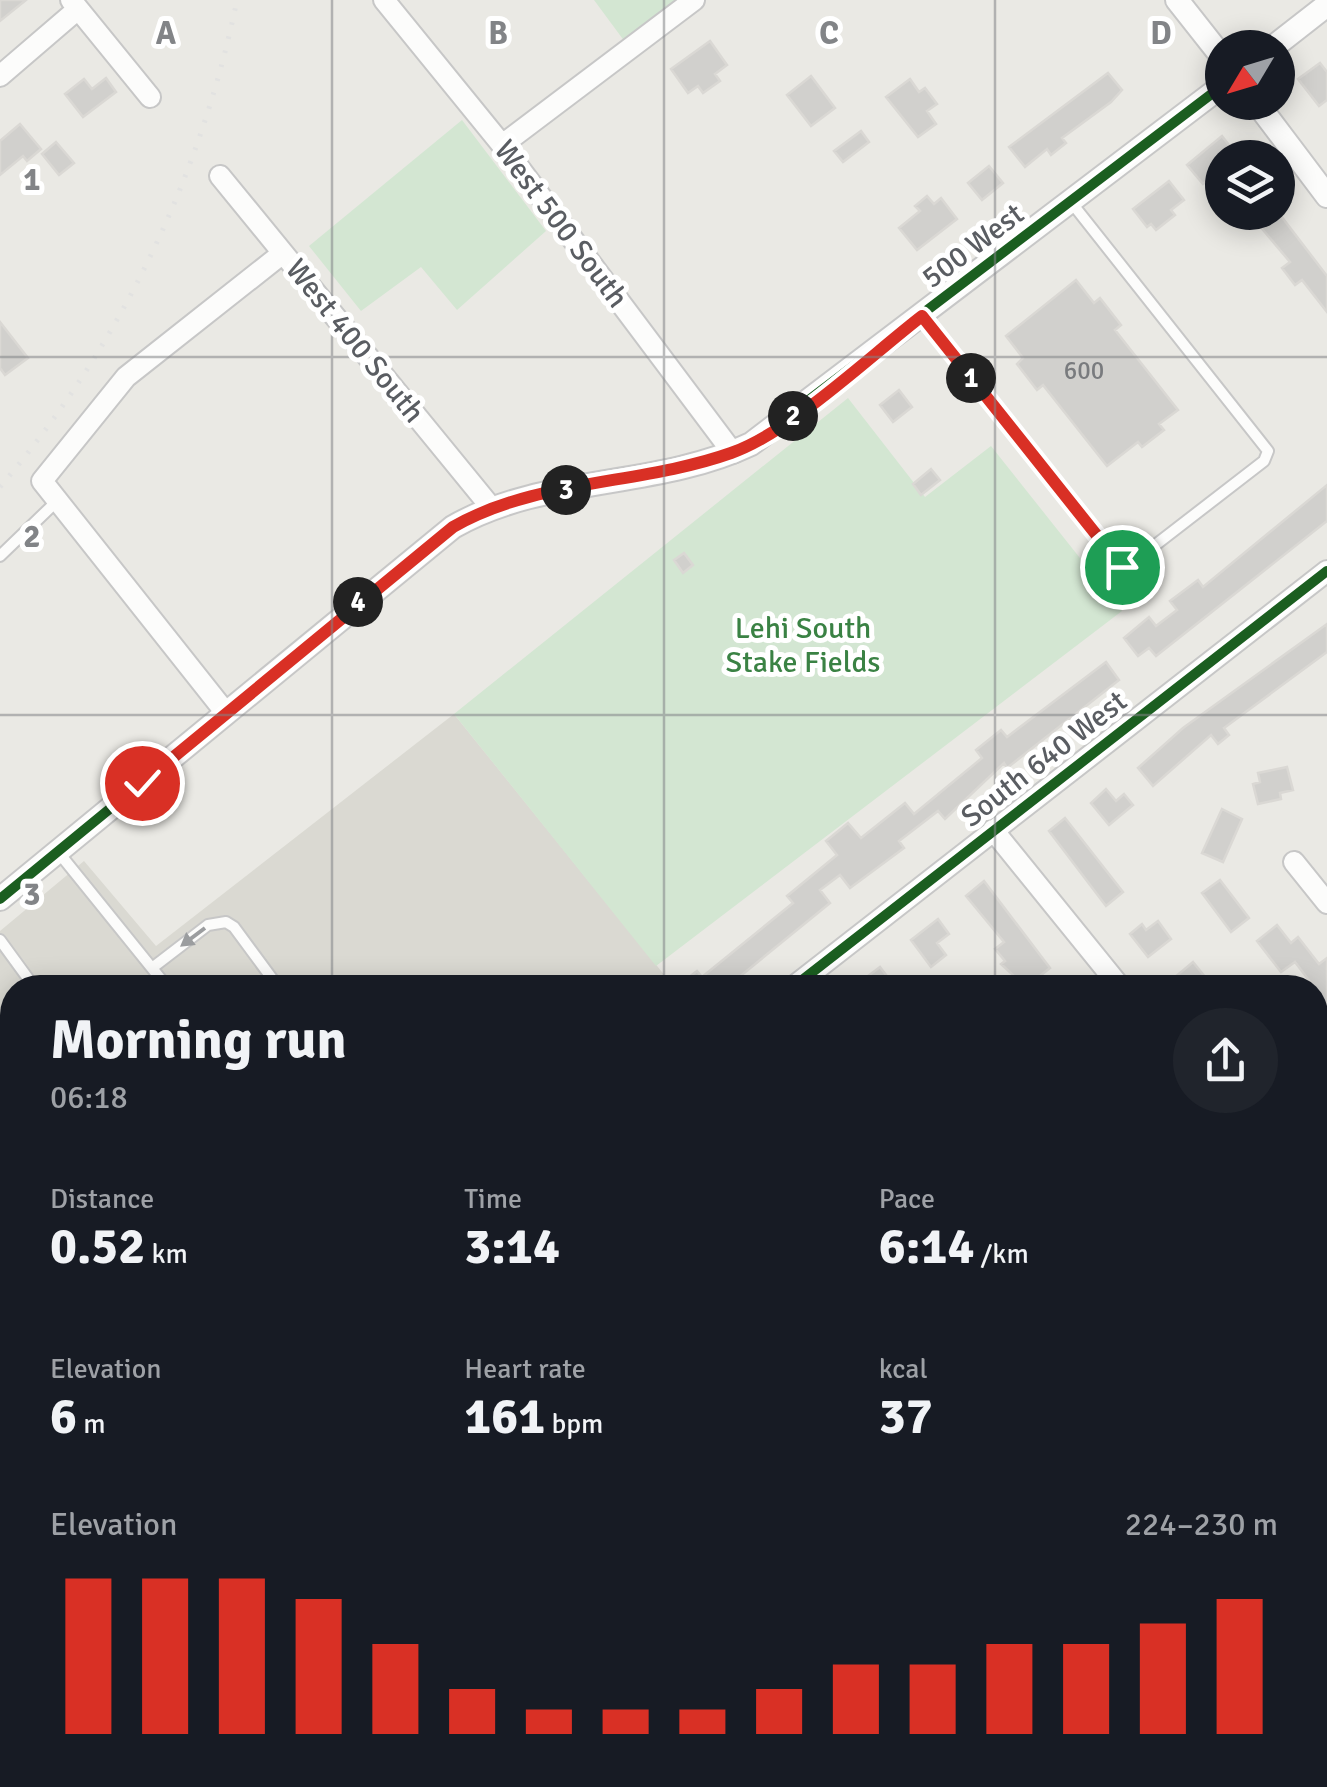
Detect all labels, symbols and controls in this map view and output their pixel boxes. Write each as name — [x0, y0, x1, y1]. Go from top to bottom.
text: A — [156, 14, 177, 53]
text: B — [488, 14, 508, 53]
text: C — [819, 14, 839, 53]
text: D — [1150, 14, 1172, 53]
north arrow — [1205, 30, 1295, 120]
map controls — [1205, 30, 1295, 230]
street label: West 500 South — [486, 133, 636, 315]
button: layers — [1205, 140, 1295, 230]
text: 1 — [23, 160, 41, 199]
street label: 500 West — [915, 196, 1031, 296]
street label: West 400 South — [278, 252, 432, 430]
pin: 1 — [946, 353, 996, 403]
house number: 600 — [1064, 355, 1104, 386]
text: 1 — [963, 361, 979, 395]
pin: 2 — [768, 391, 818, 441]
text: 2 — [785, 399, 801, 433]
pin: 3 — [541, 465, 591, 515]
text: 3 — [558, 473, 574, 507]
text: 2 — [23, 517, 41, 556]
pin — [1080, 525, 1165, 610]
icon: arrive — [1095, 540, 1150, 595]
pin: 4 — [333, 577, 383, 627]
text: 4 — [350, 585, 366, 619]
park label: Lehi South Stake Fields — [726, 610, 880, 681]
street label: South 640 West — [954, 683, 1134, 835]
pin — [100, 741, 185, 826]
icon: check — [115, 756, 170, 811]
text: 3 — [23, 875, 41, 914]
one-way arrow — [180, 926, 206, 946]
text: Morning run — [50, 1006, 347, 1074]
button: share — [1173, 1008, 1278, 1113]
text: 06:18 — [50, 1078, 128, 1117]
text: Distance — [50, 1182, 154, 1216]
text: Time — [464, 1182, 522, 1216]
text: Pace — [879, 1182, 935, 1216]
text: 0.52 — [50, 1216, 145, 1278]
text: 3:14 — [464, 1216, 560, 1278]
text: 6:14 — [879, 1216, 974, 1278]
text: km — [145, 1237, 188, 1271]
text: /km — [974, 1237, 1029, 1271]
text: Elevation — [50, 1352, 162, 1386]
text: Heart rate — [464, 1352, 586, 1386]
text: kcal — [879, 1352, 928, 1386]
text: 6 — [50, 1386, 77, 1448]
text: 161 — [464, 1386, 545, 1448]
text: 37 — [879, 1386, 933, 1448]
text: m — [77, 1407, 106, 1441]
text: bpm — [545, 1407, 603, 1441]
text: Elevation — [50, 1505, 177, 1544]
text: 224–230 m — [1125, 1505, 1278, 1544]

